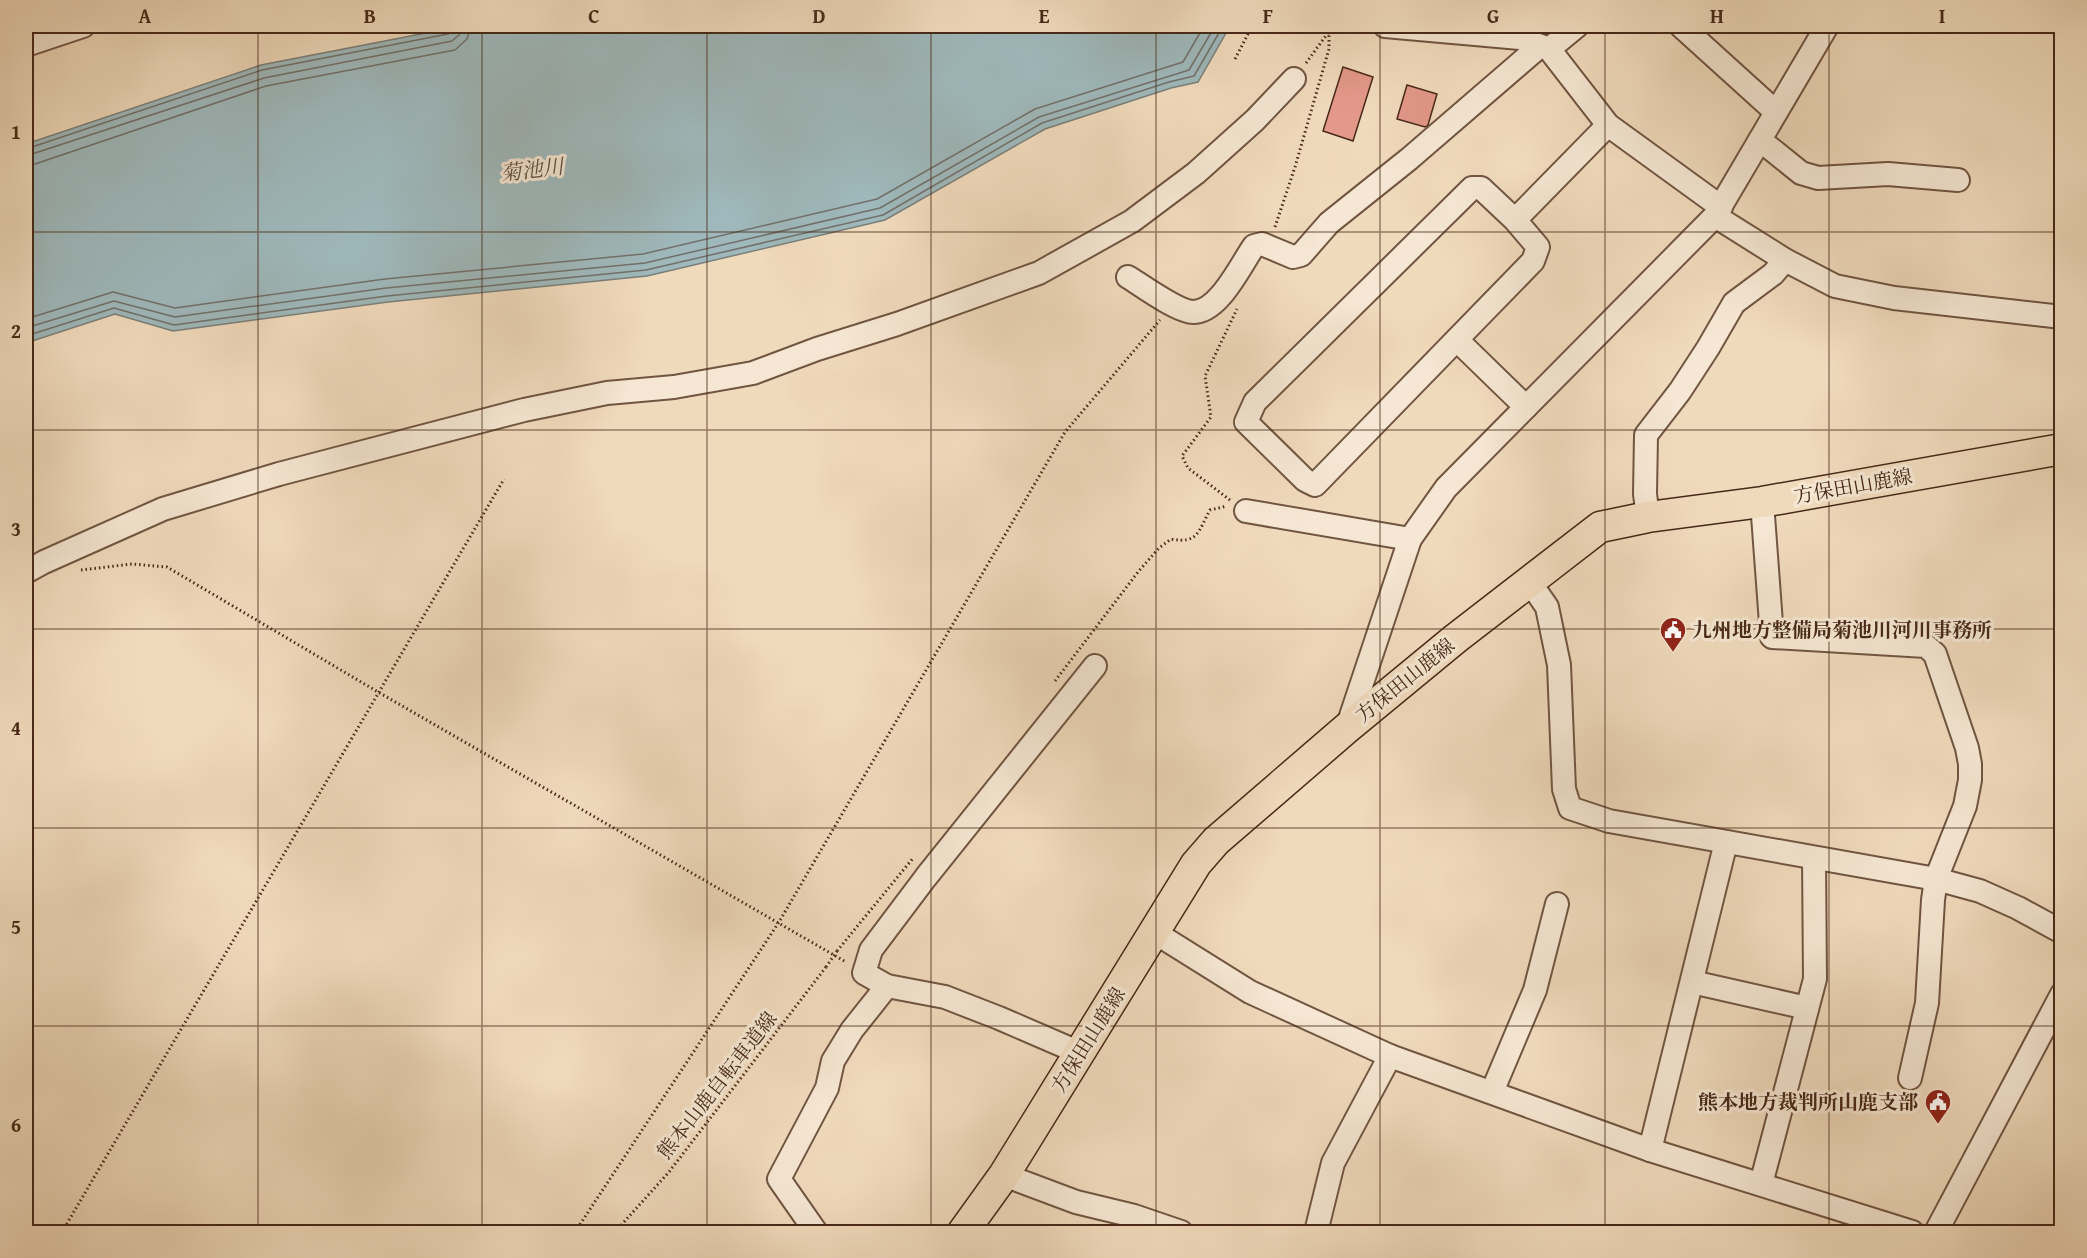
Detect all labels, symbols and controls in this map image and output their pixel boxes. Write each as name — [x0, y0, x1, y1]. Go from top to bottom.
text: A — [139, 1, 152, 30]
text: B — [364, 1, 376, 30]
text: C — [588, 1, 600, 30]
text: D — [812, 1, 826, 30]
text: E — [1039, 1, 1050, 30]
text: F — [1263, 1, 1273, 30]
text: G — [1487, 1, 1499, 30]
text: H — [1710, 1, 1724, 30]
text: I — [1939, 1, 1945, 30]
text: 1 — [11, 117, 21, 146]
water label: 菊池川 — [499, 150, 567, 189]
text: 2 — [11, 316, 21, 345]
street label: 方保田山鹿線 — [1791, 461, 1915, 510]
text: 3 — [11, 514, 21, 543]
public building icon: 九州地方整備局菊池川河川事務所 — [1658, 615, 1688, 653]
place label: 九州地方整備局菊池川河川事務所 — [1692, 615, 1992, 644]
street label: 方保田山鹿線 — [1349, 631, 1460, 729]
text: 4 — [11, 713, 21, 742]
text: 5 — [11, 912, 21, 941]
street label: 方保田山鹿線 — [1043, 981, 1132, 1098]
street label: 熊本山鹿自転車道線 — [650, 1005, 783, 1165]
place label: 熊本地方裁判所山鹿支部 — [1698, 1087, 1918, 1116]
public building icon: 熊本地方裁判所山鹿支部 — [1923, 1087, 1953, 1125]
text: 6 — [11, 1110, 21, 1139]

